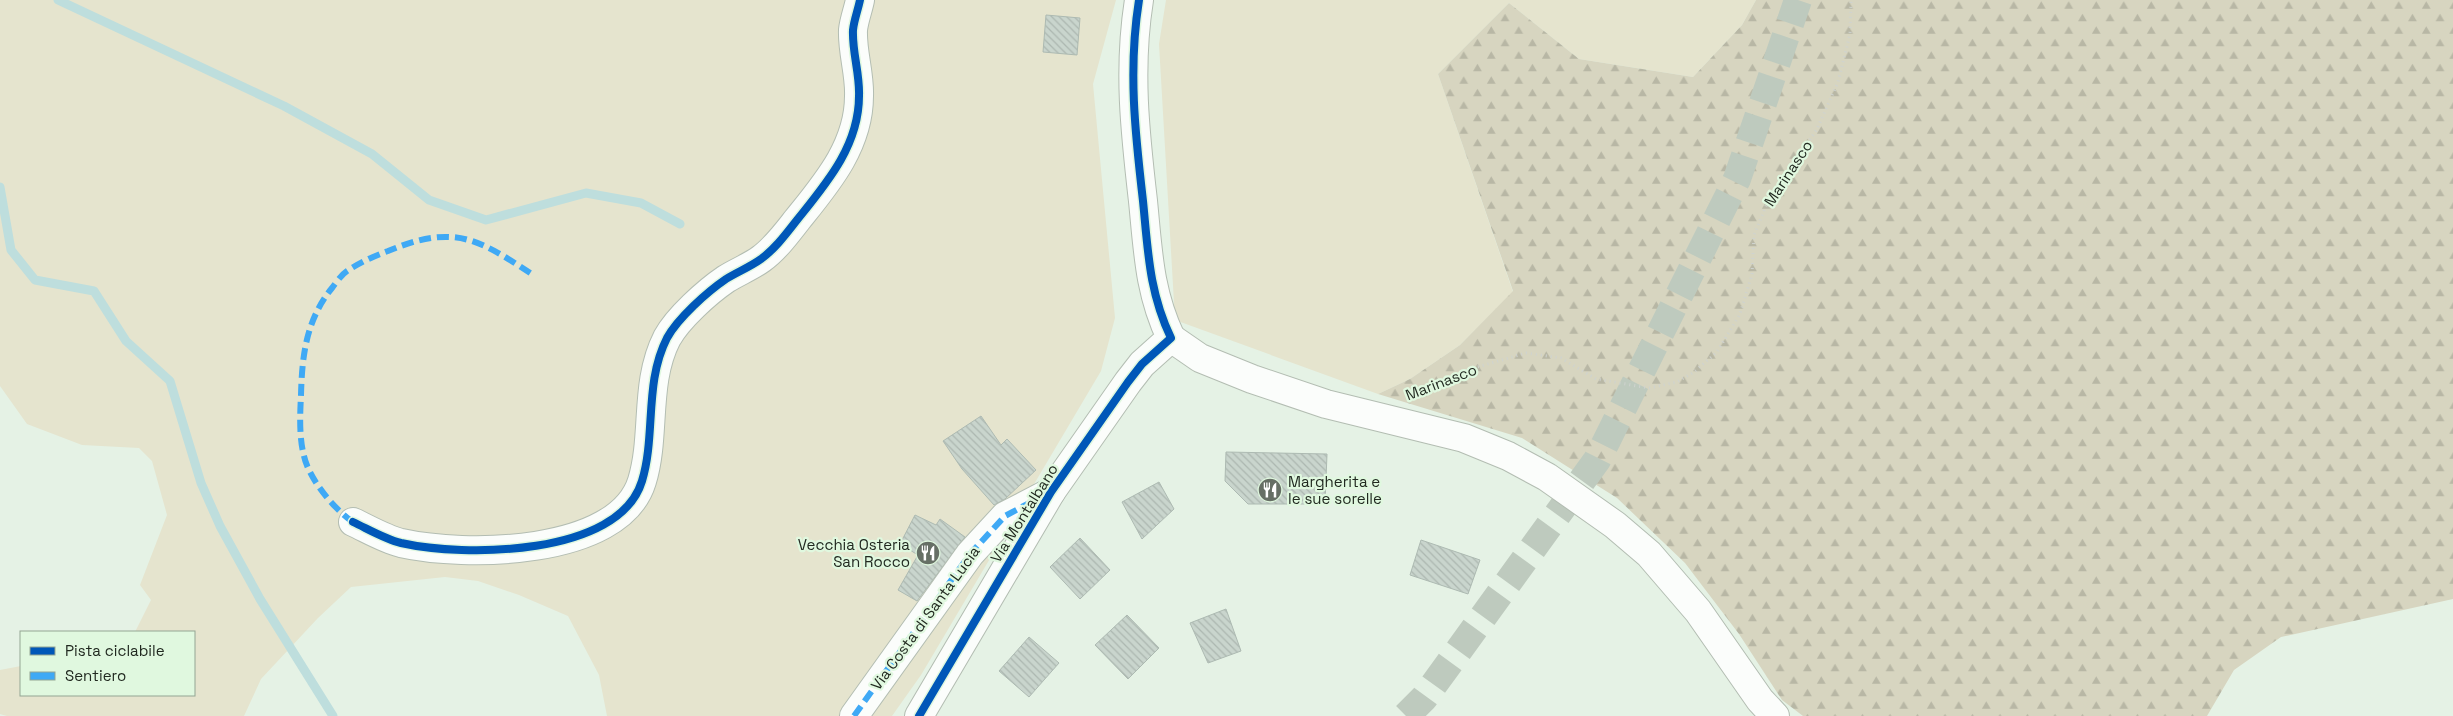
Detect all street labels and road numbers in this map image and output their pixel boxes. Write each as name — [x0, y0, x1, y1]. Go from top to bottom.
street label: Marinasco — [1760, 136, 1816, 210]
street label: Marinasco — [1403, 360, 1479, 404]
street label: Via Montalbano — [986, 460, 1062, 566]
street label: Via Costa di Santa Lucia — [866, 542, 984, 694]

